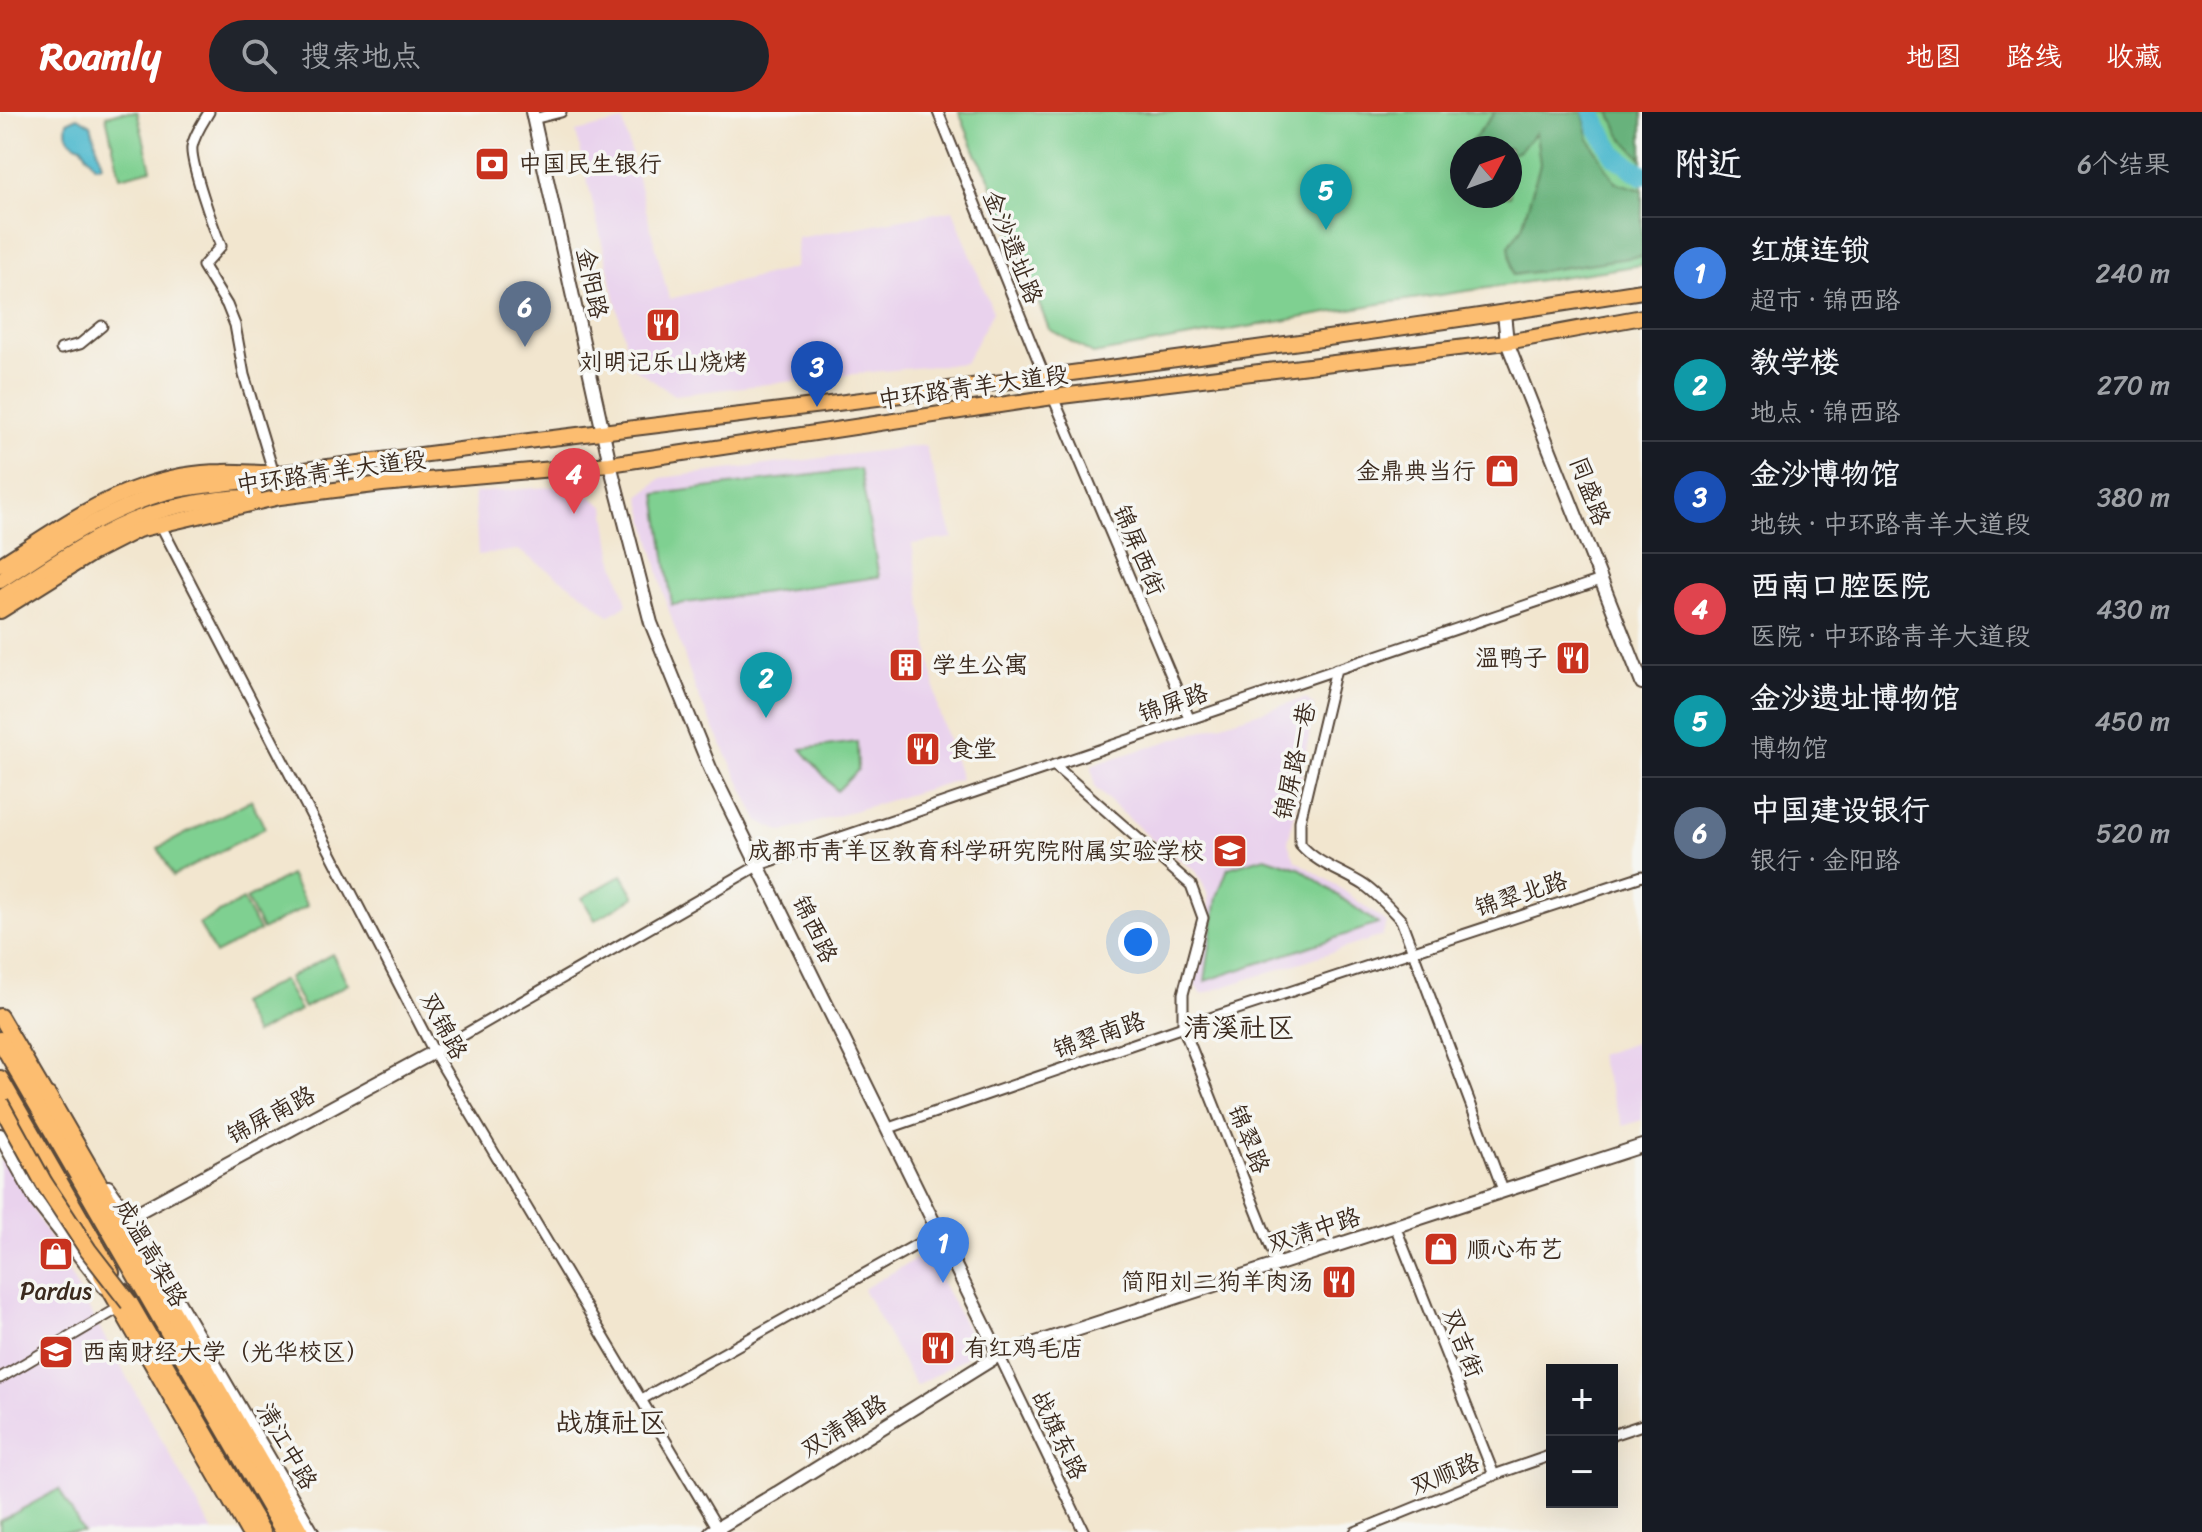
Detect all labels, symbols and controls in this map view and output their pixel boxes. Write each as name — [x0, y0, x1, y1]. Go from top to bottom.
search box — [209, 20, 769, 92]
text: Roamly — [40, 23, 161, 90]
text: 搜索地点 — [301, 29, 421, 83]
text: 地图 — [1906, 32, 1962, 81]
text: 路线 — [2006, 32, 2062, 81]
text: 收藏 — [2106, 32, 2162, 81]
icon: search — [237, 34, 281, 78]
text: 附近 — [1674, 134, 1742, 194]
north arrow — [1450, 136, 1522, 208]
text: 6个结果 — [2077, 141, 2170, 187]
place label: 中国民生银行 — [518, 143, 662, 185]
bank icon: 中国民生银行 — [473, 145, 511, 183]
pin: 5 — [1300, 164, 1352, 230]
street label: 金沙遗址路 — [971, 184, 1055, 310]
text: 红旗连锁 — [1750, 223, 1870, 277]
street label: 金阳路 — [564, 243, 620, 323]
text: 1 — [1694, 250, 1706, 296]
text: 240 m — [2096, 250, 2170, 296]
text: 超市 · 锦西路 — [1750, 277, 1901, 323]
pin: 6 — [499, 281, 551, 347]
restaurant icon: 刘明记乐山烧烤 — [644, 306, 682, 344]
text: 教学楼 — [1750, 335, 1840, 389]
place label: 刘明记乐山烧烤 — [579, 341, 747, 383]
pin: 3 — [791, 341, 843, 407]
street label: 中环路青羊大道段 — [875, 353, 1071, 421]
text: 2 — [1692, 362, 1708, 408]
text: 270 m — [2097, 362, 2170, 408]
text: 地点 · 锦西路 — [1750, 389, 1901, 435]
street label: 中环路青羊大道段 — [233, 438, 429, 506]
text: 金沙博物馆 — [1750, 447, 1900, 501]
pin: 4 — [548, 448, 600, 514]
place label: 金鼎典当行 — [1356, 450, 1476, 492]
street label: 同盛路 — [1557, 450, 1623, 532]
shop icon: 金鼎典当行 — [1483, 452, 1521, 490]
text: 3 — [1693, 474, 1707, 520]
text: 380 m — [2097, 474, 2170, 520]
street label: 锦屏西街 — [1101, 498, 1177, 602]
text: 地铁 · 中环路青羊大道段 — [1750, 501, 2031, 547]
text: 西南口腔医院 — [1750, 559, 1930, 613]
text: 4 — [1692, 586, 1708, 632]
text: 430 m — [2096, 586, 2170, 632]
text: 医院 · 中环路青羊大道段 — [1750, 613, 2031, 659]
place label: 温鸭子 — [1475, 637, 1547, 679]
restaurant icon: 温鸭子 — [1554, 639, 1592, 677]
place label: 学生公寓 — [932, 644, 1028, 686]
building icon: 学生公寓 — [887, 646, 925, 684]
pin: 2 — [740, 652, 792, 718]
street label: 锦屏路 — [1132, 671, 1214, 735]
text: 金沙遗址博物馆 — [1750, 671, 1960, 725]
street label: 锦屏路一巷 — [1262, 698, 1328, 824]
text: 5 — [1692, 698, 1708, 744]
text: 450 m — [2095, 698, 2170, 744]
text: 博物馆 — [1750, 725, 1828, 771]
place label: 食堂 — [949, 728, 997, 770]
restaurant icon: 食堂 — [904, 730, 942, 768]
text: 中国建设银行 — [1750, 783, 1930, 837]
text: 6 — [1693, 810, 1707, 856]
text: 520 m — [2096, 810, 2170, 856]
place label: 成都市青羊区教育科学研究院附属实验学校 — [748, 830, 1204, 872]
school or university icon: 成都市青羊区教育科学研究院附属实验学校 — [1211, 832, 1249, 870]
text: 银行 · 金阳路 — [1750, 837, 1901, 883]
street label: 锦翠北路 — [1469, 859, 1573, 929]
street label: 锦西路 — [780, 887, 850, 971]
your location — [1118, 922, 1158, 962]
street label: 双锦路 — [409, 984, 479, 1068]
street label: 锦翠南路 — [1047, 1000, 1151, 1070]
district label: 清溪社区 — [1183, 1003, 1295, 1052]
street label: 锦屏南路 — [219, 1074, 323, 1156]
street label: 锦翠路 — [1216, 1098, 1282, 1180]
street label: 成温高架路 — [103, 1191, 199, 1315]
street label: 双清中路 — [1262, 1195, 1366, 1265]
pin: 1 — [917, 1217, 969, 1283]
place label: 顺心布艺 — [1467, 1228, 1563, 1270]
shop icon: 顺心布艺 — [1422, 1230, 1460, 1268]
shop icon: Pardus — [37, 1235, 75, 1273]
place label: 简阳刘二狗羊肉汤 — [1121, 1261, 1313, 1303]
restaurant icon: 简阳刘二狗羊肉汤 — [1320, 1263, 1358, 1301]
place label: Pardus — [20, 1270, 92, 1312]
street label: 双吉街 — [1430, 1302, 1496, 1384]
place label: 有红鸡毛店 — [964, 1327, 1084, 1369]
restaurant icon: 有红鸡毛店 — [919, 1329, 957, 1367]
place label: 西南财经大学（光华校区） — [82, 1331, 370, 1373]
school or university icon: 西南财经大学（光华校区） — [37, 1333, 75, 1371]
map controls — [1546, 1364, 1618, 1508]
button: + — [1546, 1364, 1618, 1436]
street label: 双清南路 — [792, 1383, 896, 1469]
street label: 战旗东路 — [1019, 1383, 1099, 1487]
street label: 清江中路 — [245, 1394, 329, 1498]
district label: 战旗社区 — [555, 1398, 667, 1447]
button: − — [1546, 1436, 1618, 1508]
street label: 双顺路 — [1404, 1441, 1486, 1507]

